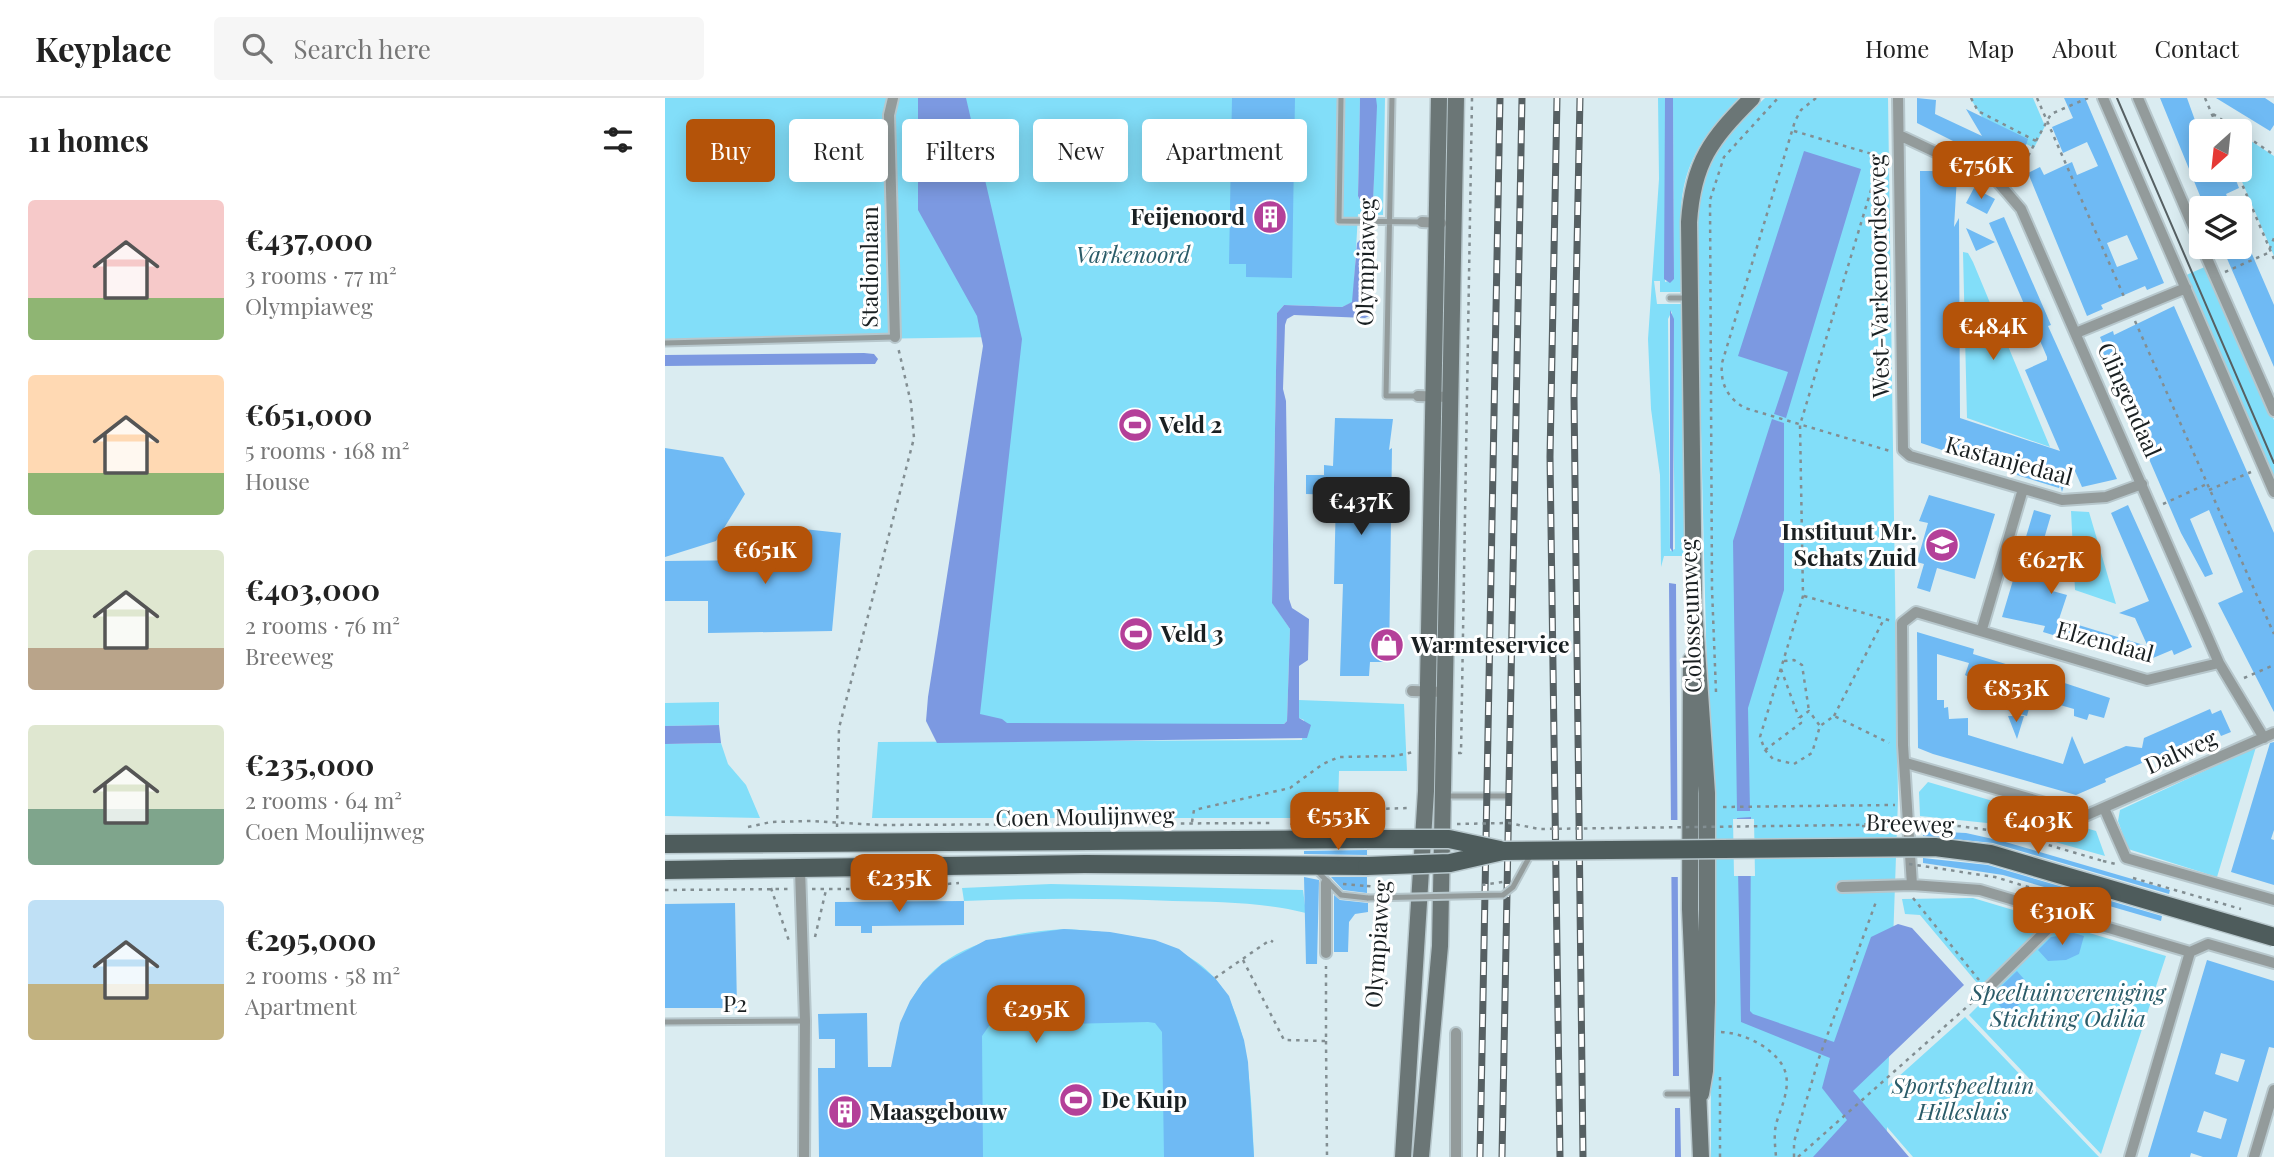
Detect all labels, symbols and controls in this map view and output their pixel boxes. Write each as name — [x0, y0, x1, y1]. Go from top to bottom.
search box — [214, 17, 704, 80]
text: Keyplace — [35, 26, 172, 70]
icon: search — [238, 29, 276, 67]
text: Search here — [294, 31, 431, 66]
text: Home — [1865, 32, 1929, 64]
text: Map — [1967, 32, 2014, 64]
text: About — [2052, 32, 2116, 64]
text: Contact — [2154, 32, 2239, 64]
chip: Buy — [686, 119, 775, 182]
chip: Rent — [789, 119, 888, 182]
chip: Filters — [902, 119, 1019, 182]
chip: New — [1033, 119, 1128, 182]
chip: Apartment — [1142, 119, 1307, 182]
north arrow — [2189, 119, 2252, 182]
map controls — [2189, 119, 2252, 259]
text: 11 homes — [28, 120, 149, 160]
icon: filters — [599, 121, 637, 159]
pin: €756K — [1932, 141, 2030, 201]
text: €756K — [1948, 148, 2014, 179]
street label: West-Varkenoordseweg — [1860, 154, 1895, 399]
button: layers — [2189, 196, 2252, 259]
building icon: Feijenoord — [1251, 198, 1289, 236]
street label: Olympiaweg — [1348, 198, 1381, 326]
place label: Feijenoord — [1131, 200, 1245, 231]
street label: Stadionlaan — [853, 206, 884, 328]
text: €437,000 — [245, 219, 373, 259]
icon: home — [84, 228, 168, 312]
park label: Varkenoord — [1076, 238, 1191, 269]
text: 3 rooms · 77 m² — [245, 259, 397, 290]
text: Olympiaweg — [245, 290, 373, 321]
pin: €484K — [1944, 302, 2042, 362]
text: €484K — [1959, 309, 2027, 340]
street label: Clingendaal — [2091, 337, 2170, 462]
text: €651,000 — [245, 394, 372, 434]
icon: home — [84, 403, 168, 487]
sports icon: Veld 2 — [1116, 406, 1154, 444]
place label: Veld 2 — [1158, 408, 1222, 439]
street label: Kastanjedaal — [1942, 428, 2077, 492]
text: 5 rooms · 168 m² — [245, 434, 409, 465]
text: House — [245, 465, 310, 496]
pin: €437K — [1312, 478, 1410, 537]
text: €437K — [1329, 484, 1393, 515]
place label: Instituut Mr. Schats Zuid — [1782, 515, 1917, 572]
pin: €651K — [716, 526, 814, 586]
school or university icon: Instituut Mr. Schats Zuid — [1923, 526, 1961, 564]
text: €651K — [733, 533, 797, 564]
pin: €627K — [2002, 536, 2100, 596]
street label: Colosseumweg — [1671, 538, 1708, 694]
text: €627K — [2018, 543, 2084, 574]
text: €403,000 — [245, 569, 380, 609]
icon: home — [84, 578, 168, 662]
text: 2 rooms · 76 m² — [245, 609, 400, 640]
street label: Elzendaal — [2053, 613, 2158, 669]
sports icon: Veld 3 — [1117, 615, 1155, 653]
place label: Veld 3 — [1160, 617, 1224, 648]
shop icon: Warmteservice — [1368, 626, 1406, 664]
place label: Warmteservice — [1410, 628, 1570, 659]
text: Breeweg — [245, 640, 333, 671]
pin: €853K — [1967, 664, 2065, 724]
text: €853K — [1983, 671, 2049, 702]
street label: Dalweg — [2139, 721, 2221, 780]
text: €235,000 — [245, 744, 374, 784]
icon: home — [84, 753, 168, 837]
text: 2 rooms · 64 m² — [245, 784, 402, 815]
pin: €553K — [1289, 792, 1387, 852]
pin: €403K — [1989, 796, 2087, 856]
street label: Coen Moulijnweg — [995, 798, 1175, 833]
text: €553K — [1306, 799, 1370, 830]
text: €403K — [2003, 803, 2073, 834]
street label: Breeweg — [1865, 805, 1955, 840]
text: Coen Moulijnweg — [245, 815, 424, 846]
pin: €235K — [850, 854, 948, 914]
text: €235K — [867, 861, 931, 892]
street label: Olympiaweg — [1357, 879, 1396, 1009]
pin: €310K — [2013, 888, 2111, 947]
text: €310K — [2029, 894, 2095, 925]
text: €295,000 — [245, 919, 376, 959]
icon: home — [84, 928, 168, 1012]
text: 2 rooms · 58 m² — [245, 959, 400, 990]
park label: Speeltuinvereniging Stichting Odilia — [1970, 976, 2167, 1033]
pin: €295K — [987, 986, 1085, 1045]
street label: P2 — [723, 987, 747, 1018]
text: Apartment — [245, 990, 357, 1021]
text: €295K — [1003, 992, 1069, 1023]
park label: Sportspeeltuin Hillesluis — [1891, 1069, 2034, 1126]
sports icon: De Kuip — [1057, 1081, 1095, 1119]
place label: De Kuip — [1101, 1083, 1187, 1114]
building icon: Maasgebouw — [826, 1093, 864, 1131]
place label: Maasgebouw — [869, 1095, 1008, 1126]

